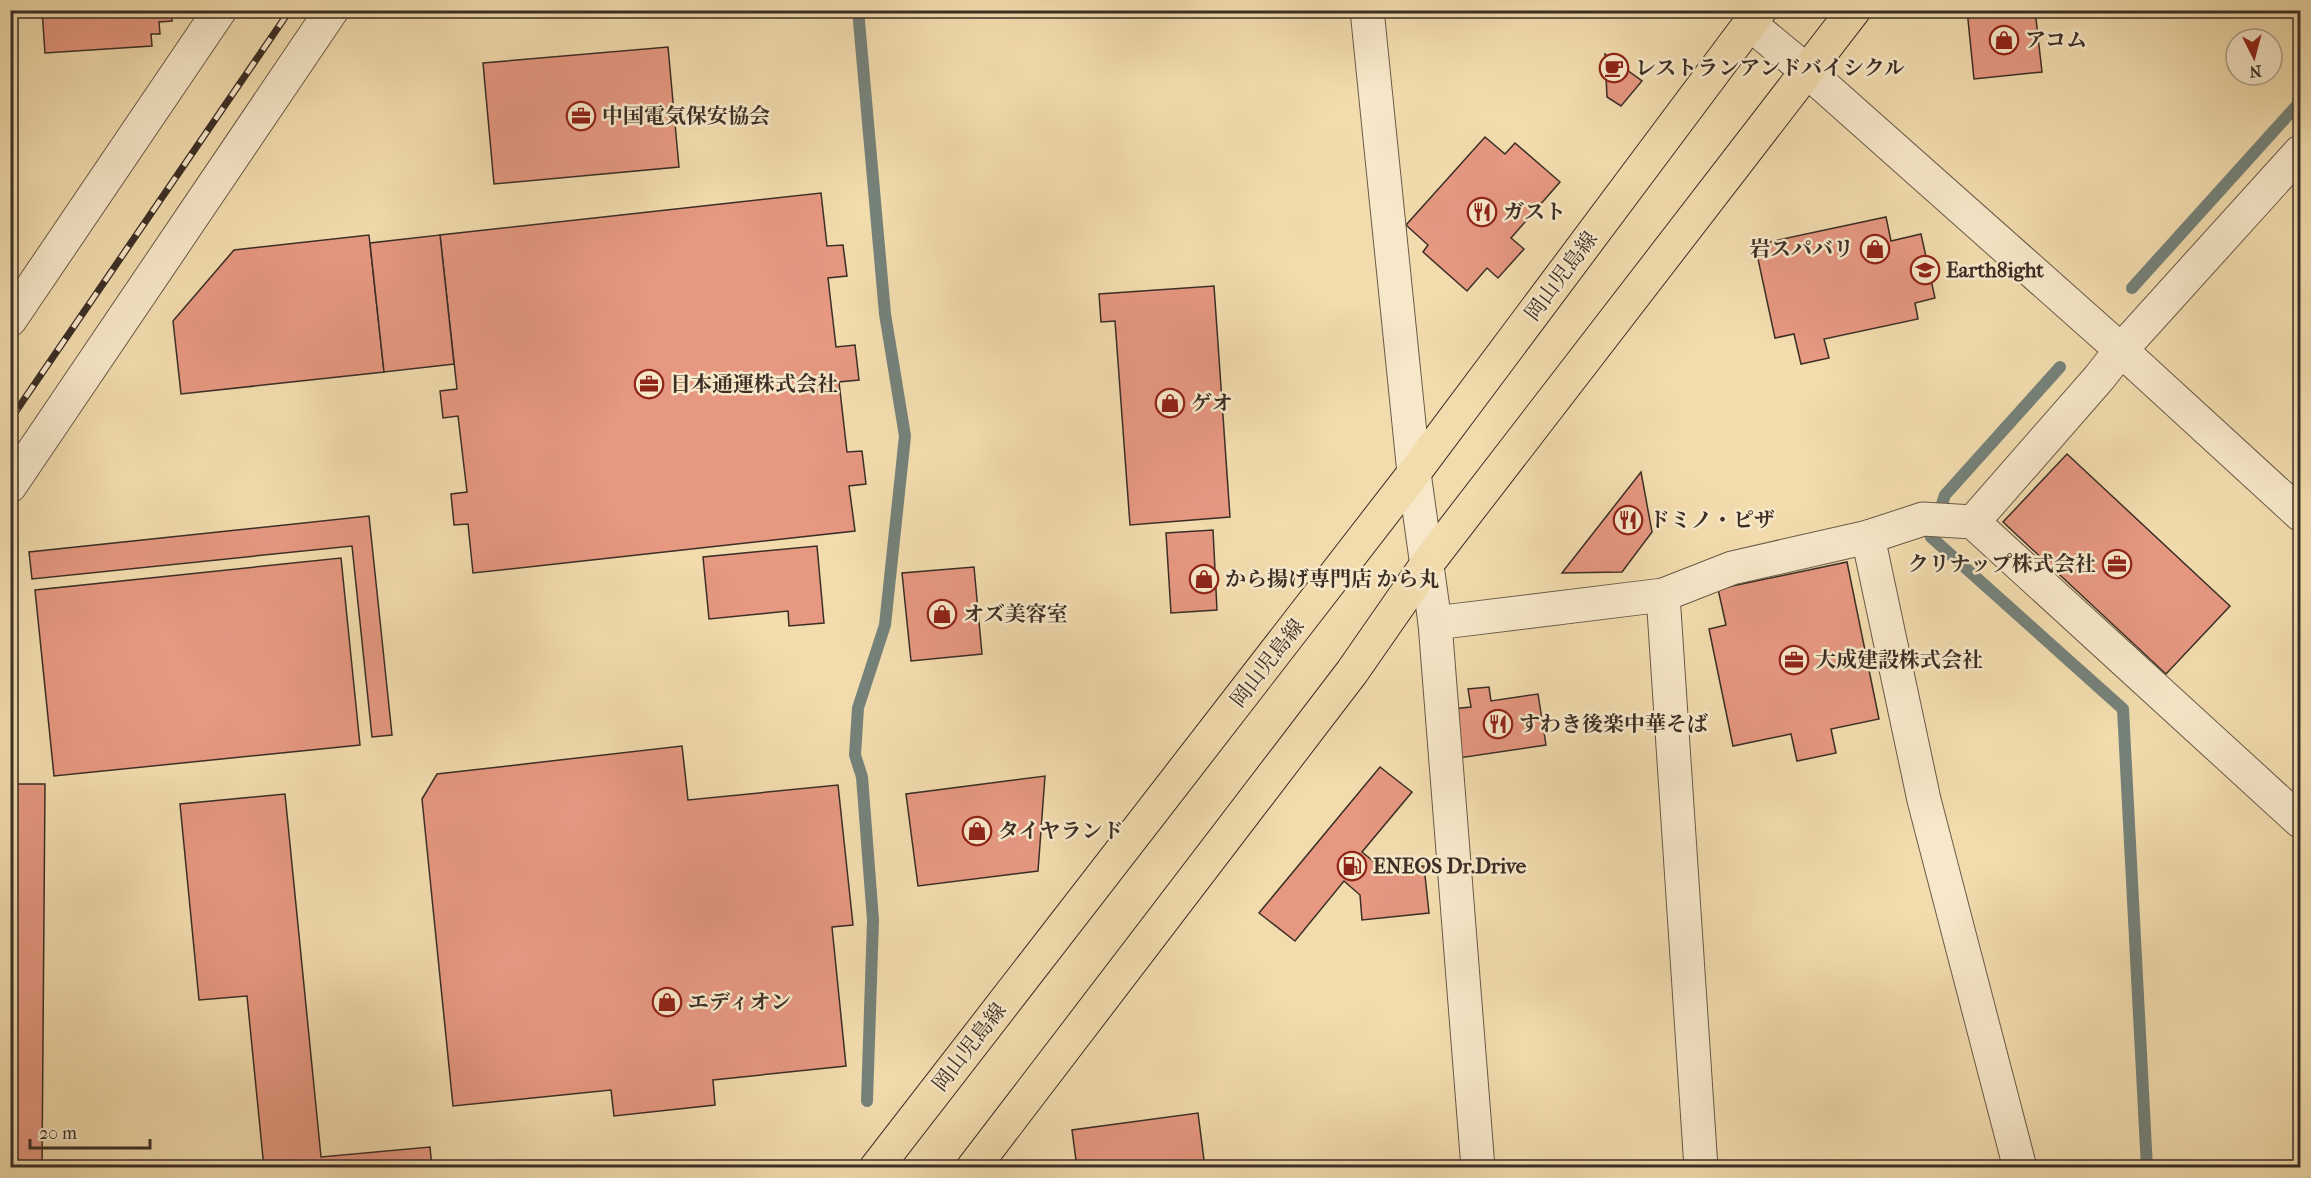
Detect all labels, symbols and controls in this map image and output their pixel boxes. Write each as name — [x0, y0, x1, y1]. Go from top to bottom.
shop icon: アコム — [1988, 24, 2020, 56]
north arrow — [2224, 27, 2284, 87]
place label: アコム — [2025, 28, 2087, 52]
cafe icon: レストランアンドバイシクル — [1598, 52, 1630, 84]
place label: レストランアンドバイシクル — [1635, 56, 1905, 80]
text: N — [2248, 61, 2263, 82]
office icon: 中国電気保安協会 — [565, 100, 597, 132]
place label: 中国電気保安協会 — [602, 104, 770, 128]
restaurant icon: ガスト — [1466, 196, 1498, 228]
place label: ガスト — [1503, 200, 1566, 224]
street label: 岡山児島線 — [1520, 227, 1602, 325]
shop icon: 岩スパバリ — [1859, 233, 1891, 265]
place label: 岩スパバリ — [1749, 237, 1854, 261]
school or university icon: Earth8ight — [1909, 254, 1941, 286]
place label: Earth8ight — [1946, 258, 2044, 282]
office icon: 日本通運株式会社 — [633, 368, 665, 400]
place label: 日本通運株式会社 — [670, 372, 838, 396]
shop icon: ゲオ — [1154, 387, 1186, 419]
place label: ゲオ — [1191, 391, 1233, 415]
restaurant icon: ドミノ・ピザ — [1612, 504, 1644, 536]
place label: ドミノ・ピザ — [1649, 508, 1775, 532]
office icon: クリナップ株式会社 — [2101, 548, 2133, 580]
place label: クリナップ株式会社 — [1908, 552, 2096, 576]
shop icon: から揚げ専門店 から丸 — [1188, 563, 1220, 595]
place label: から揚げ専門店 から丸 — [1225, 567, 1440, 591]
shop icon: オズ美容室 — [926, 598, 958, 630]
place label: オズ美容室 — [963, 602, 1068, 626]
street label: 岡山児島線 — [1225, 614, 1309, 712]
office icon: 大成建設株式会社 — [1778, 644, 1810, 676]
place label: 大成建設株式会社 — [1815, 648, 1983, 672]
restaurant icon: すわき後楽中華そば — [1482, 708, 1514, 740]
place label: すわき後楽中華そば — [1519, 712, 1708, 736]
shop icon: タイヤランド — [961, 815, 993, 847]
place label: タイヤランド — [998, 819, 1124, 843]
fuel station icon: ENEOS Dr.Drive — [1336, 850, 1368, 882]
place label: ENEOS Dr.Drive — [1373, 854, 1527, 878]
shop icon: エディオン — [651, 986, 683, 1018]
place label: エディオン — [688, 990, 791, 1014]
street label: 岡山児島線 — [927, 998, 1011, 1096]
scale bar — [30, 1112, 150, 1150]
text: 20 m — [39, 1123, 77, 1144]

